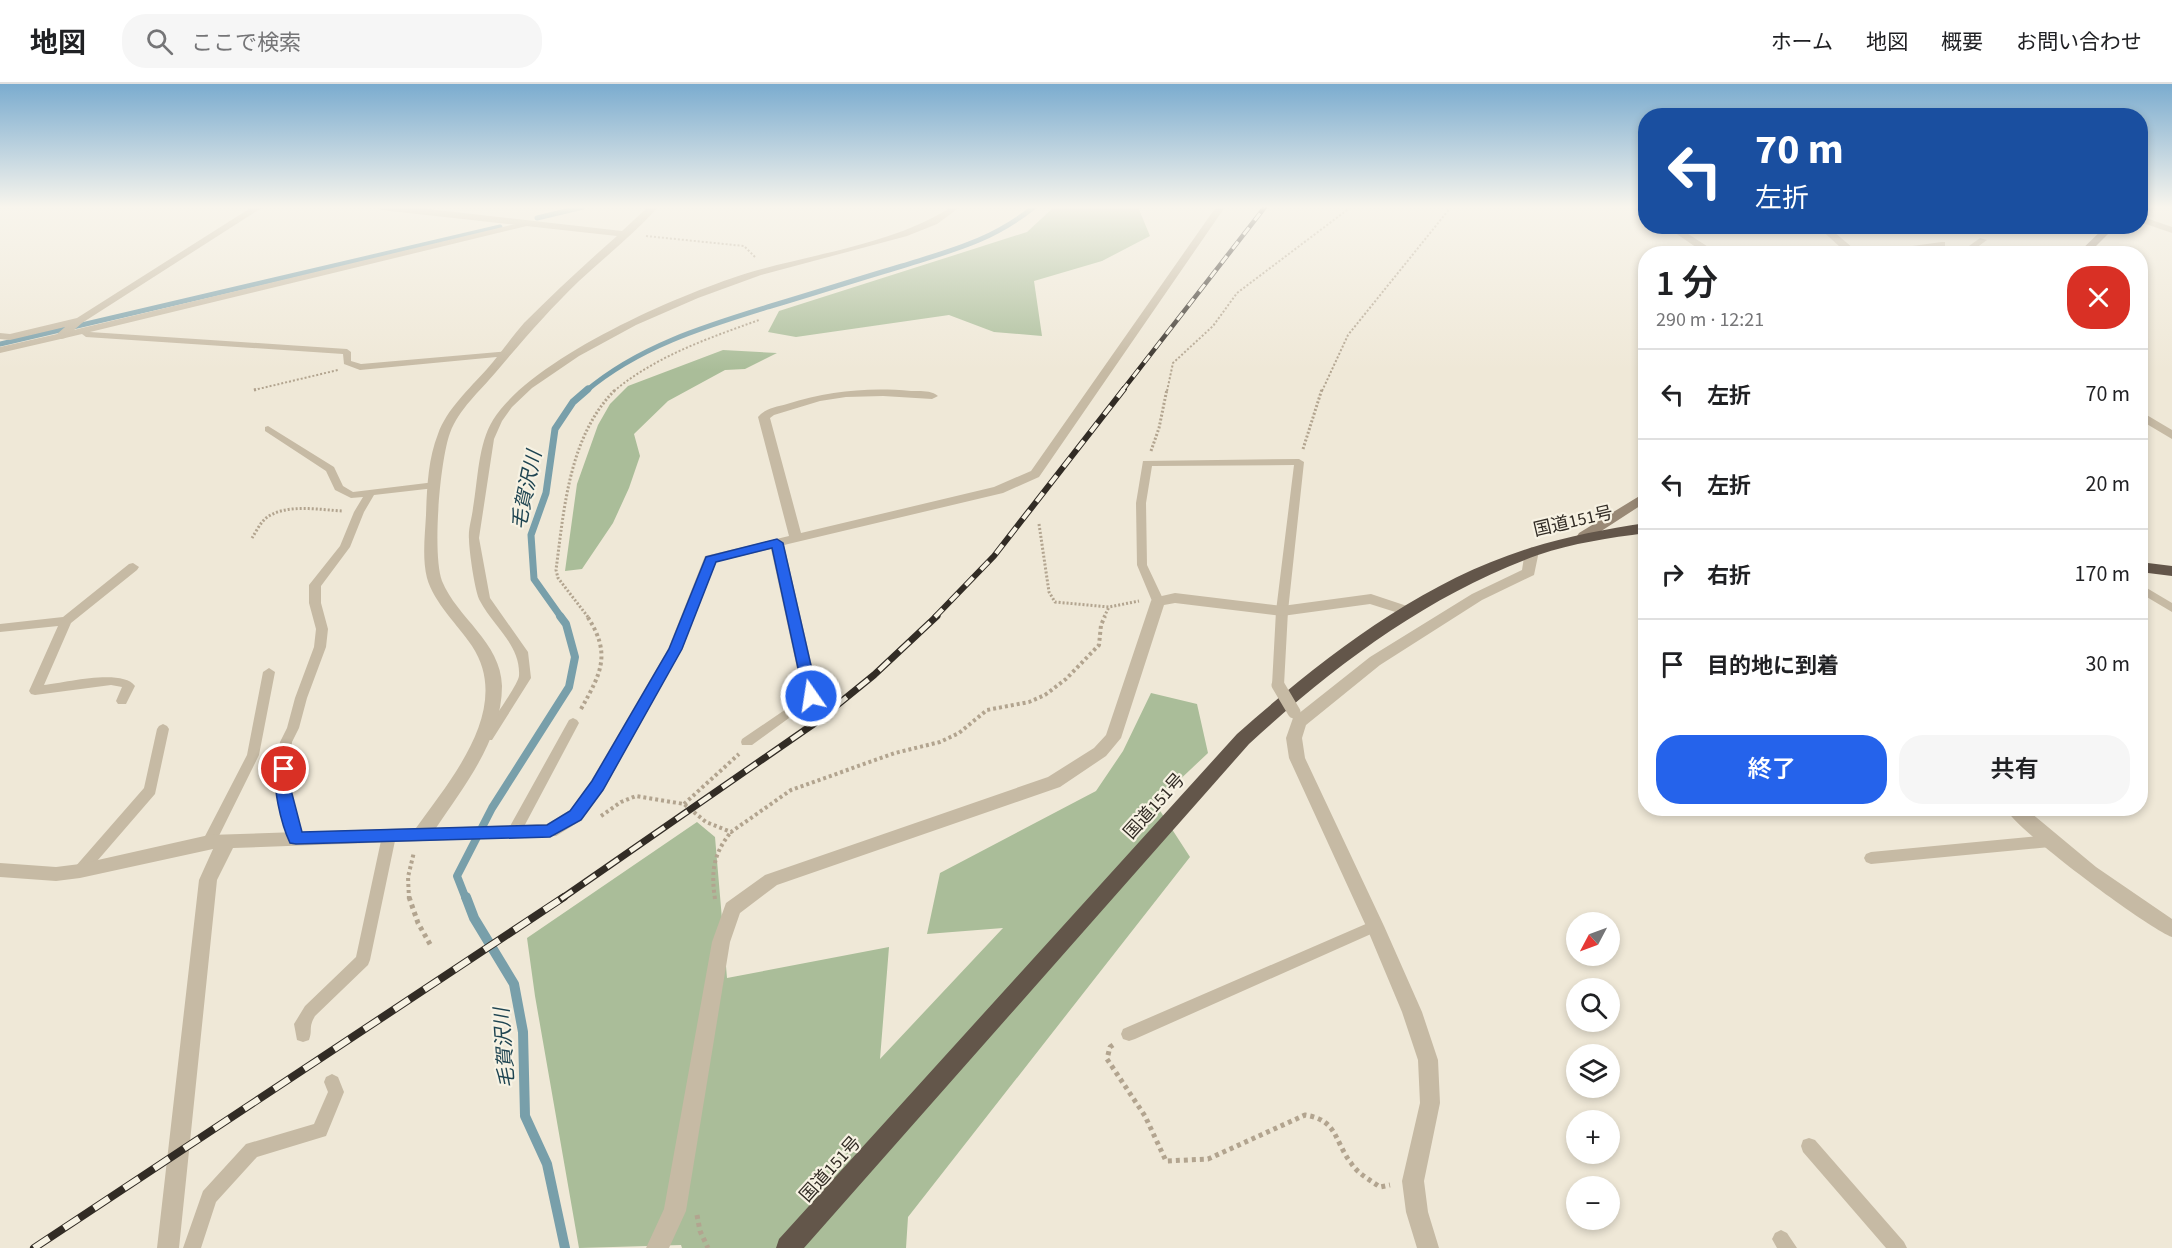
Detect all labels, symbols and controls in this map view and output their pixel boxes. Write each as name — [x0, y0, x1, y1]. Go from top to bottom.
search box — [122, 14, 542, 68]
text: 地図 — [30, 23, 86, 63]
icon: search — [143, 25, 176, 58]
text: ここで検索 — [191, 27, 301, 59]
text: ホーム — [1771, 27, 1833, 57]
text: 地図 — [1866, 27, 1908, 57]
text: 概要 — [1941, 27, 1983, 57]
text: お問い合わせ — [2016, 27, 2142, 57]
text: 70 m — [1755, 120, 1844, 180]
icon: left — [1656, 132, 1734, 210]
text: 左折 — [1755, 179, 1809, 218]
text: 1 分 — [1656, 258, 1718, 309]
button: close — [2067, 266, 2130, 329]
text: 290 m · 12:21 — [1656, 306, 1764, 334]
icon: left — [1656, 378, 1689, 411]
text: 70 m — [2085, 378, 2130, 410]
text: 左折 — [1707, 380, 1751, 412]
water label: 毛賀沢川 — [505, 446, 549, 532]
icon: left — [1656, 468, 1689, 501]
text: 20 m — [2085, 468, 2130, 500]
text: 左折 — [1707, 470, 1751, 502]
street label: 国道151号 — [1531, 500, 1615, 543]
icon: right — [1656, 558, 1689, 591]
text: 170 m — [2075, 558, 2130, 590]
text: 右折 — [1707, 560, 1751, 592]
icon: arrive — [1656, 648, 1689, 681]
text: 30 m — [2085, 648, 2130, 680]
text: 目的地に到着 — [1707, 650, 1839, 682]
position arrow — [779, 664, 843, 728]
button: 終了 — [1656, 735, 1887, 804]
button: 共有 — [1899, 735, 2130, 804]
pin — [258, 743, 309, 794]
icon: arrive — [267, 752, 300, 785]
street label: 国道151号 — [1118, 768, 1191, 845]
north arrow — [1566, 912, 1620, 966]
map controls — [1566, 912, 1620, 1230]
button: search — [1566, 978, 1620, 1032]
water label: 毛賀沢川 — [488, 1005, 522, 1089]
button: layers — [1566, 1044, 1620, 1098]
button: + — [1566, 1110, 1620, 1164]
street label: 国道151号 — [794, 1131, 867, 1208]
button: − — [1566, 1176, 1620, 1230]

